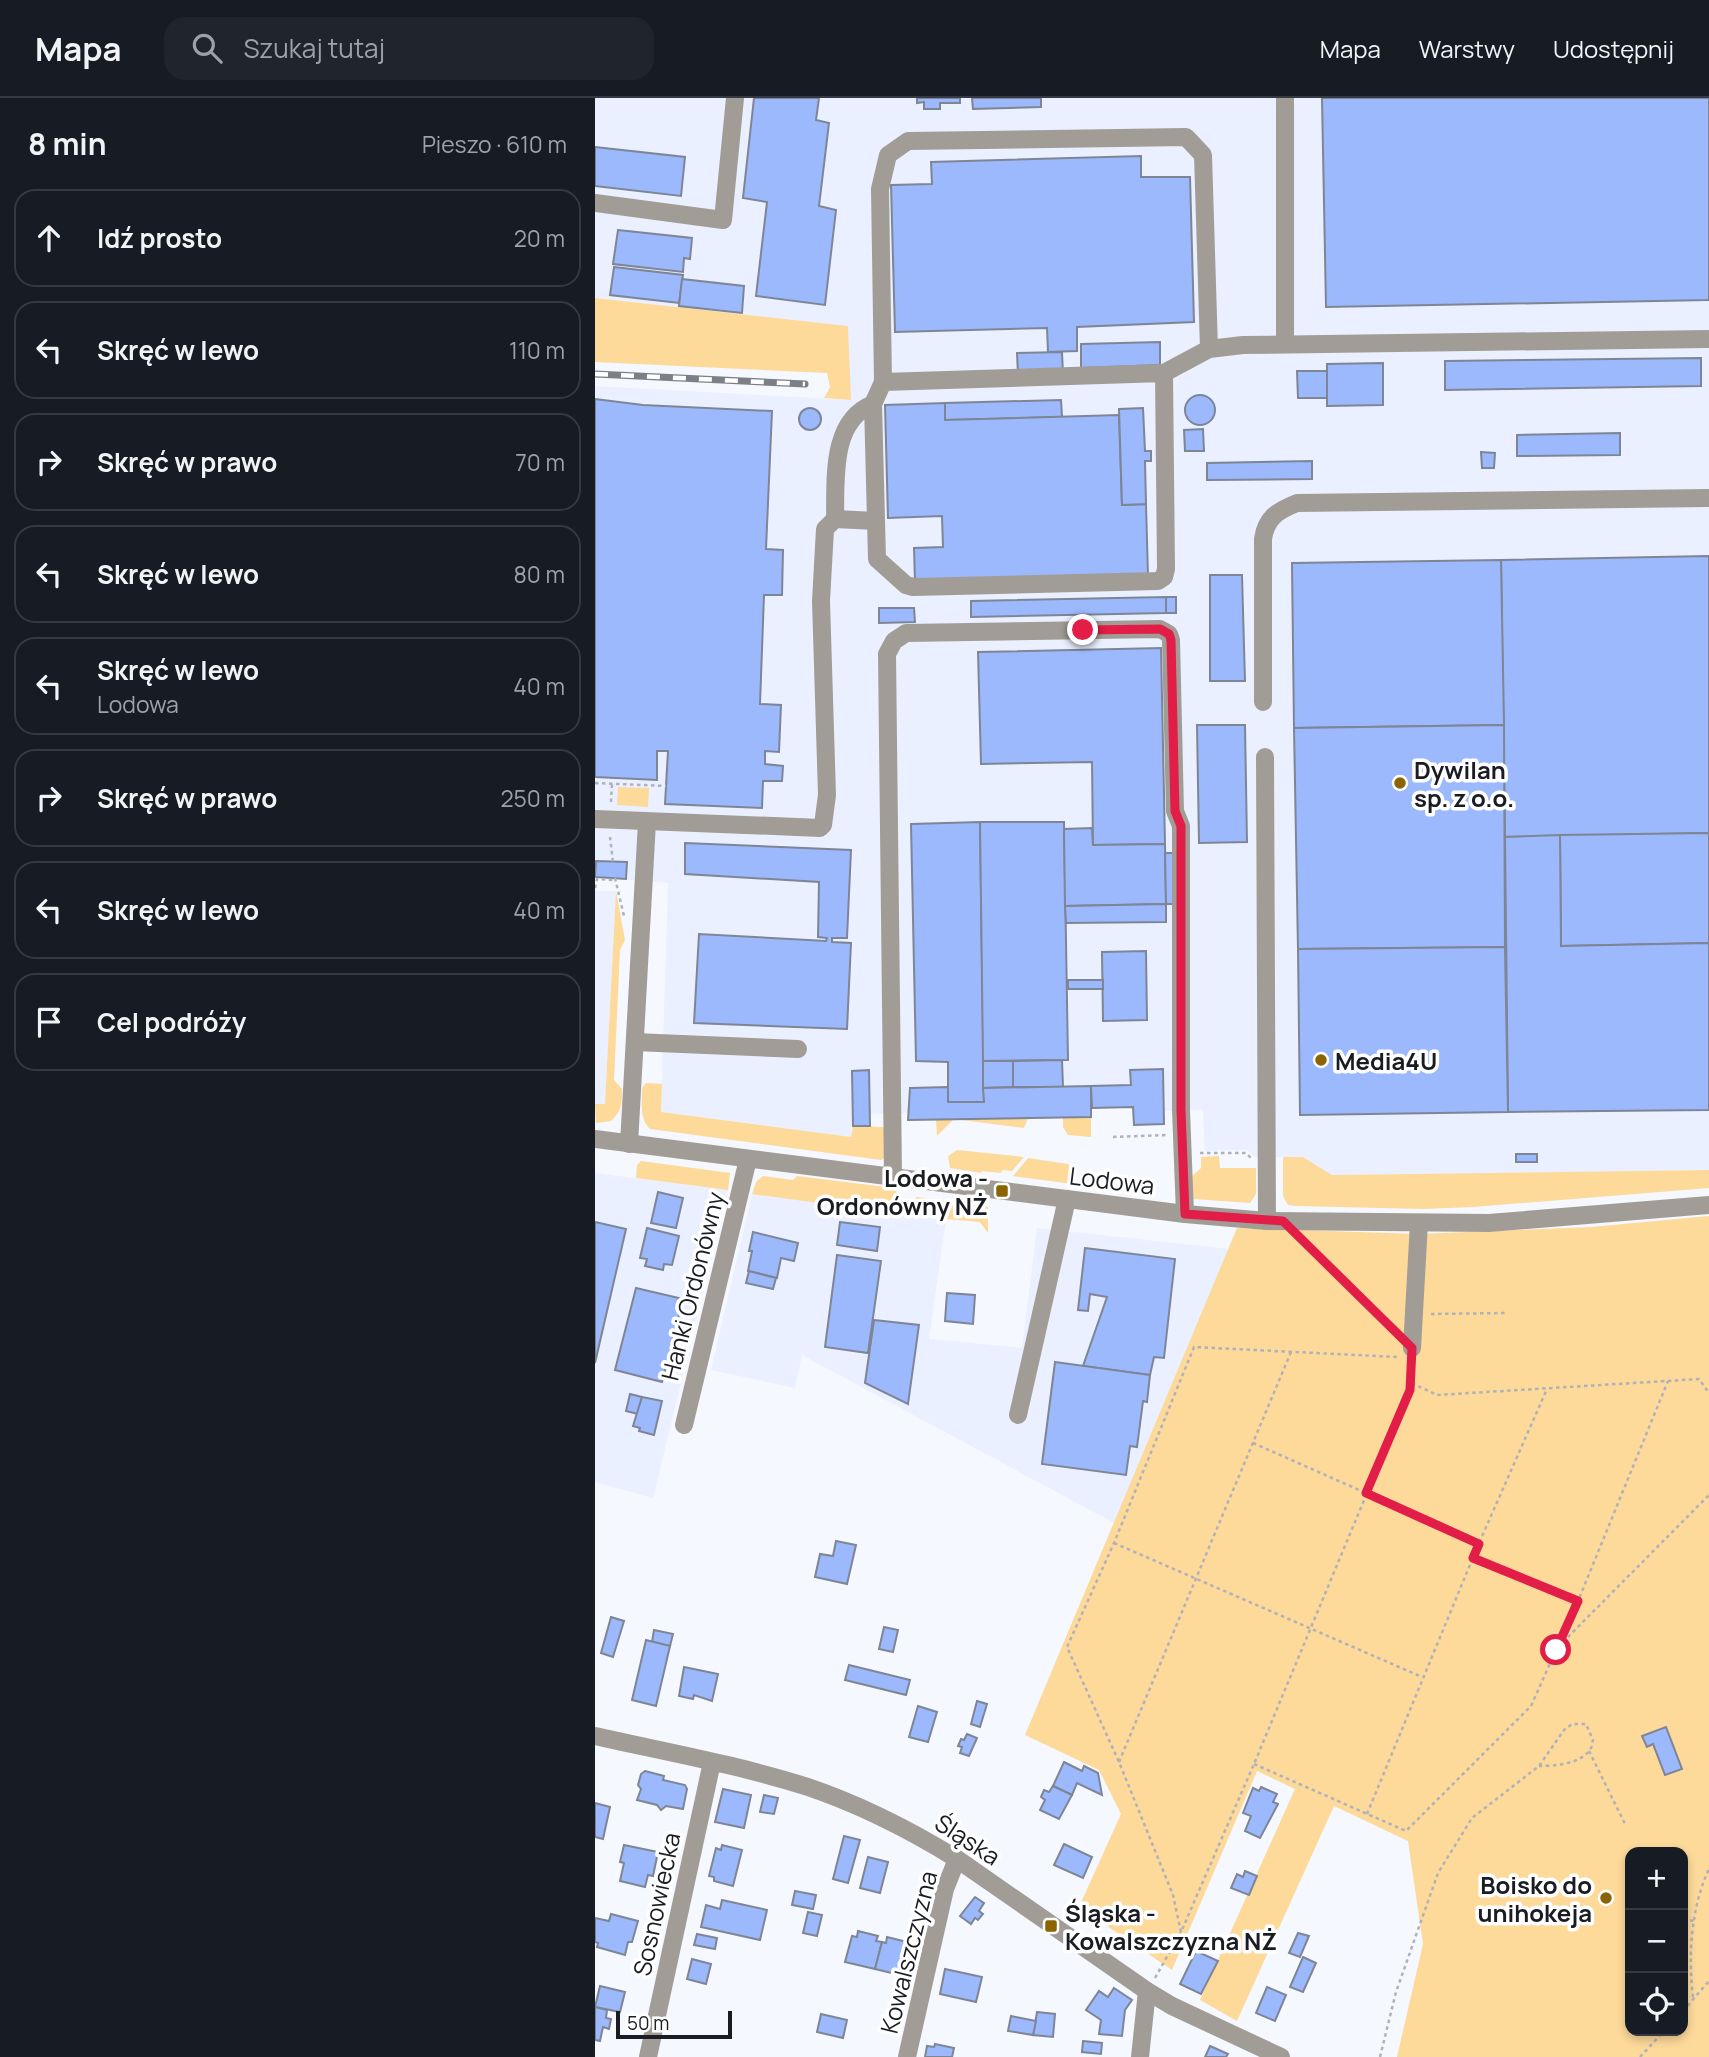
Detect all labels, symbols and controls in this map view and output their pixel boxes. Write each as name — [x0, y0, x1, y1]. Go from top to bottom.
search box — [164, 17, 654, 80]
text: Mapa — [35, 26, 122, 71]
icon: search — [188, 29, 226, 67]
text: Szukaj tutaj — [244, 30, 385, 66]
text: Mapa — [1320, 32, 1381, 65]
text: Warstwy — [1419, 32, 1515, 65]
text: Udostępnij — [1553, 32, 1674, 65]
text: 8 min — [28, 123, 107, 164]
text: Pieszo · 610 m — [422, 128, 567, 160]
icon: ahead — [30, 219, 68, 257]
text: Idź prosto — [97, 220, 222, 256]
text: 20 m — [514, 222, 565, 254]
icon: left — [30, 331, 68, 369]
text: Skręć w lewo — [97, 332, 259, 368]
text: 110 m — [509, 334, 565, 366]
icon: right — [30, 443, 68, 481]
text: Skręć w prawo — [97, 444, 277, 480]
text: 70 m — [515, 446, 565, 478]
icon: left — [30, 555, 68, 593]
text: Skręć w lewo — [97, 556, 259, 592]
text: 80 m — [514, 558, 565, 590]
route end — [1067, 614, 1098, 645]
text: Skręć w lewo — [97, 652, 259, 688]
icon: left — [30, 667, 68, 705]
text: 40 m — [513, 670, 565, 702]
text: Lodowa — [97, 688, 179, 720]
place label: Dywilan sp. z o.o. — [1414, 753, 1514, 814]
marker: Dywilan sp. z o.o. — [1392, 775, 1408, 791]
icon: right — [30, 779, 68, 817]
text: Skręć w prawo — [97, 780, 277, 816]
text: 250 m — [500, 782, 565, 814]
icon: left — [30, 891, 68, 929]
text: Skręć w lewo — [97, 892, 259, 928]
text: 40 m — [513, 894, 565, 926]
icon: arrive — [30, 1003, 68, 1041]
text: Cel podróży — [97, 1004, 246, 1040]
place label: Media4U — [1335, 1044, 1437, 1077]
marker: Media4U — [1313, 1052, 1329, 1068]
street label: Lodowa — [1068, 1158, 1156, 1202]
place label: Lodowa - Ordonówny NŻ — [817, 1161, 988, 1222]
marker: Lodowa - Ordonówny NŻ — [994, 1183, 1010, 1199]
street label: Hanki Ordonówny — [653, 1188, 731, 1384]
route start — [1540, 1634, 1571, 1665]
street label: Śląska — [929, 1806, 1007, 1872]
street label: Sosnowiecka — [625, 1829, 687, 1979]
map controls — [1625, 1847, 1688, 2036]
button: + — [1625, 1847, 1688, 1910]
street label: Kowalszczyzna — [872, 1867, 944, 2037]
place label: Boisko do unihokeja — [1478, 1868, 1592, 1929]
marker: Boisko do unihokeja — [1598, 1890, 1614, 1906]
place label: Śląska - Kowalszczyzna NŻ — [1065, 1896, 1277, 1957]
button: − — [1625, 1910, 1688, 1973]
marker: Śląska - Kowalszczyzna NŻ — [1043, 1918, 1059, 1934]
button: locate — [1625, 1973, 1688, 2036]
scale bar — [616, 2008, 731, 2040]
text: 50 m — [627, 2010, 669, 2036]

